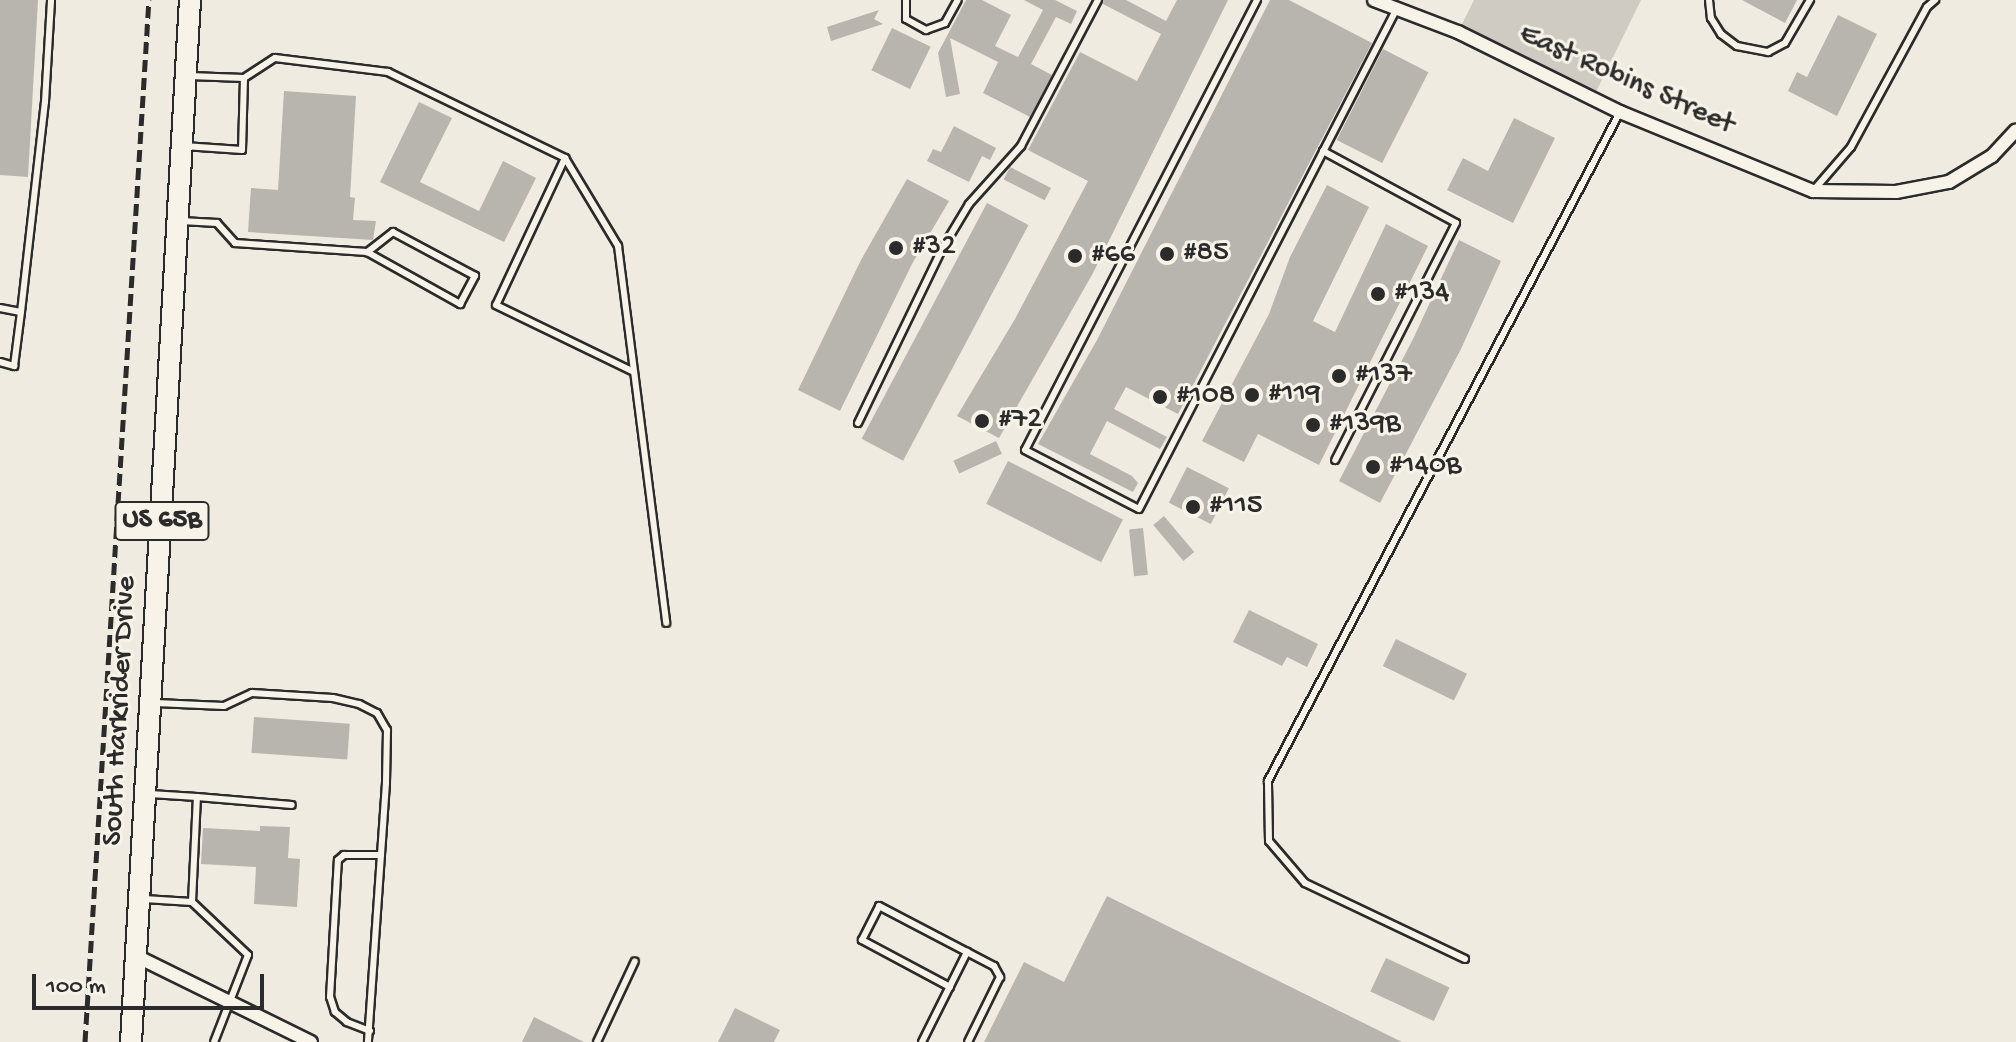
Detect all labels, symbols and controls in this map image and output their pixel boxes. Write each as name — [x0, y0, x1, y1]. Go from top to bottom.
street label: East Robins Street — [1513, 17, 1739, 145]
place label: #32 — [912, 230, 956, 266]
place label: #85 — [1183, 236, 1229, 272]
place label: #66 — [1091, 238, 1135, 274]
marker: #32 — [887, 239, 905, 257]
marker: #85 — [1158, 245, 1176, 263]
marker: #66 — [1066, 247, 1084, 265]
place label: #134 — [1394, 276, 1450, 312]
marker: #134 — [1369, 285, 1387, 303]
place label: #137 — [1355, 358, 1412, 394]
marker: #137 — [1330, 367, 1348, 385]
place label: #119 — [1268, 377, 1321, 413]
place label: #108 — [1176, 379, 1235, 415]
marker: #119 — [1243, 386, 1261, 404]
marker: #108 — [1151, 388, 1169, 406]
place label: #72 — [998, 403, 1042, 439]
place label: #139B — [1329, 407, 1401, 443]
marker: #72 — [973, 412, 991, 430]
marker: #139B — [1304, 416, 1322, 434]
place label: #140B — [1389, 449, 1461, 485]
marker: #140B — [1364, 458, 1382, 476]
place label: #115 — [1209, 489, 1263, 525]
road number: US 65B — [114, 497, 210, 545]
marker: #115 — [1184, 498, 1202, 516]
street label: South Harkrider Drive — [96, 575, 146, 847]
scale bar — [36, 958, 268, 1008]
text: 100 m — [46, 973, 106, 1002]

